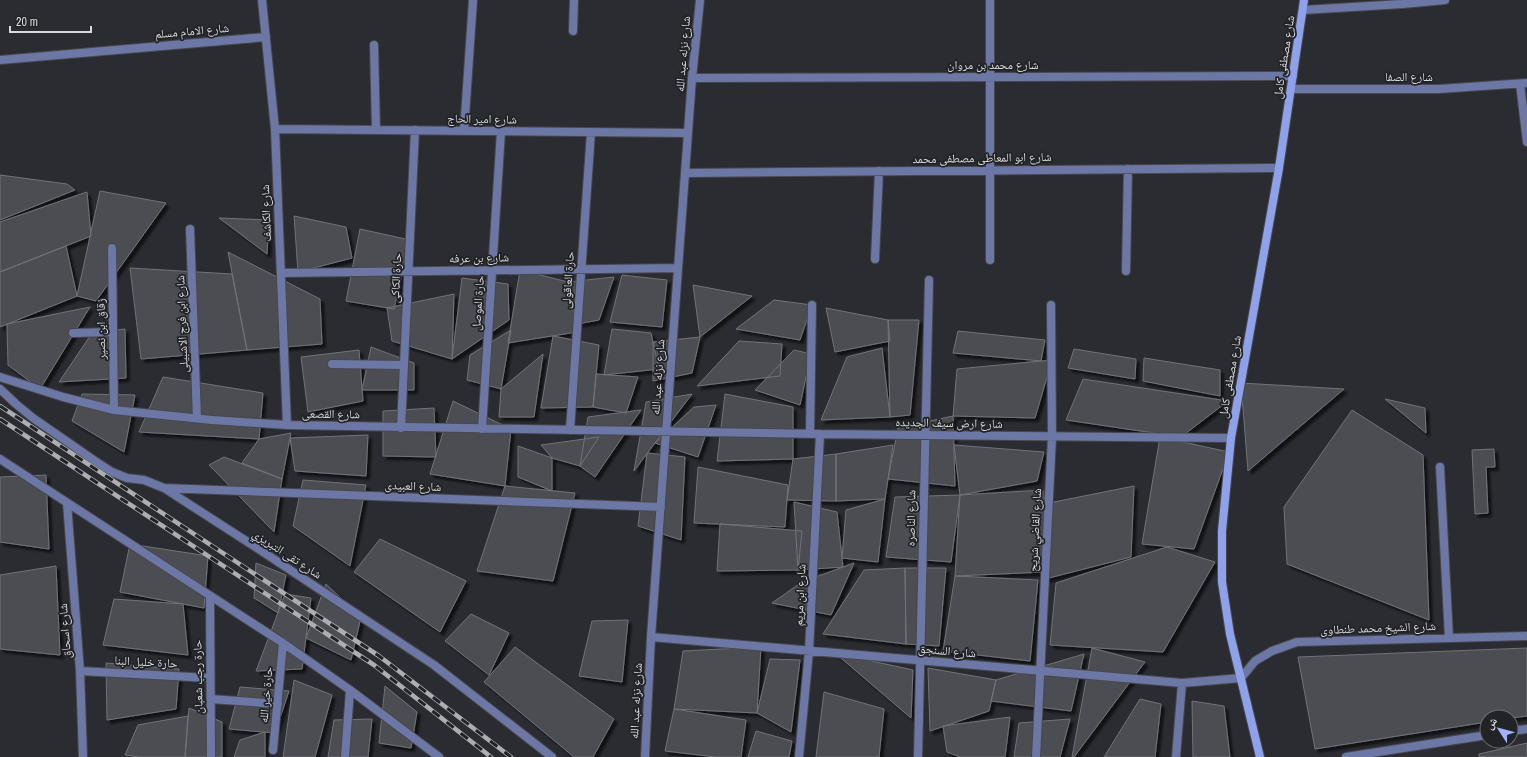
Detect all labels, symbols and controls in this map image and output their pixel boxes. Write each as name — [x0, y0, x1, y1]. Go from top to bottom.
scale bar — [10, 8, 91, 34]
text: 20 m — [16, 14, 38, 30]
street label: شارع مصطفى كامل — [1270, 14, 1298, 100]
street label: شارع نزله عبد الله — [672, 15, 694, 93]
street label: شارع الامام مسلم — [154, 20, 230, 42]
street label: شارع محمد بن مروان — [947, 57, 1039, 73]
street label: شارع الصفا — [1385, 69, 1433, 85]
street label: شارع امير الحاج — [447, 110, 517, 128]
street label: شارع ابو المعاطى مصطفى محمد — [912, 149, 1052, 167]
street label: شارع الكاشف — [257, 184, 275, 242]
street label: شارع بن عرفه — [449, 249, 509, 267]
street label: حارة العاقولى — [558, 250, 578, 309]
street label: حارة الكاكى — [387, 252, 405, 303]
street label: حارة الموصل — [468, 274, 488, 331]
street label: شارع ابن فرج الاشبيلى — [172, 275, 192, 373]
street label: زقاق ابن نصير — [92, 298, 110, 361]
street label: شارع مصطفى كامل — [1215, 334, 1245, 420]
street label: شارع نزله عبد الله — [647, 338, 669, 416]
street label: شارع القصعى — [302, 405, 360, 423]
street label: شارع ارض سيف الجديده — [895, 414, 1003, 432]
street label: شارع العبيدى — [384, 477, 442, 495]
street label: شارع القاضي شريح — [1025, 488, 1047, 572]
street label: شارع الناصره — [903, 489, 919, 546]
street label: شارع تقى التبريزي — [248, 526, 325, 584]
street label: شارع ابن مريم — [790, 563, 810, 626]
street label: شارع اسحاق — [55, 603, 75, 659]
street label: شارع الشيخ محمد طنطاوى — [1320, 618, 1436, 638]
street label: حارة رجب شعبان — [189, 639, 207, 714]
street label: شارع السنجق — [917, 640, 977, 662]
street label: حارة خليل البنا — [114, 652, 178, 672]
street label: شارع نزله عبد الله — [626, 662, 646, 739]
street label: حارة خير الله — [256, 666, 276, 724]
north arrow — [1479, 709, 1519, 749]
text: ش — [1482, 714, 1501, 733]

